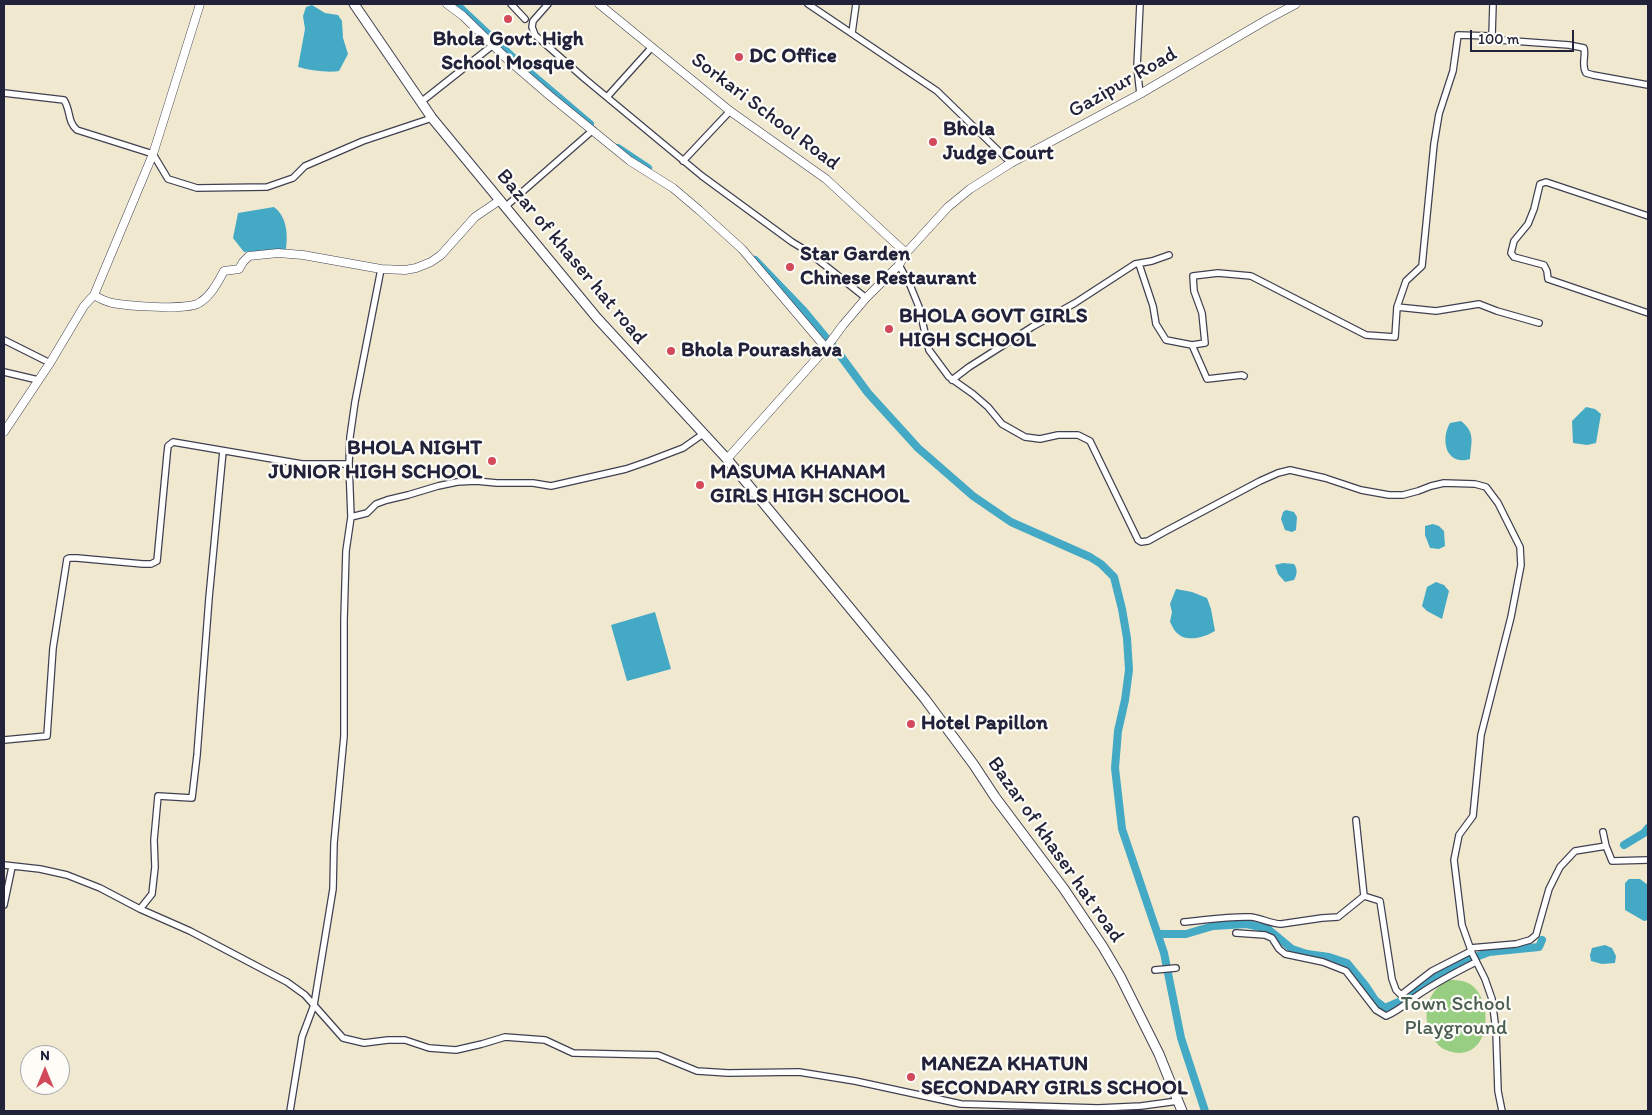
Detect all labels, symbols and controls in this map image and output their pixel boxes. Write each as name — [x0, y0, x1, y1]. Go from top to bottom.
marker: Bhola Govt. High School Mosque — [502, 13, 514, 25]
scale bar — [1472, 20, 1576, 52]
place label: Bhola Govt. High School Mosque — [433, 27, 583, 77]
text: 100 m — [1478, 30, 1519, 48]
street label: Gazipur Road — [1064, 42, 1182, 124]
place label: DC Office — [749, 44, 837, 70]
street label: Sorkari School Road — [686, 48, 844, 176]
marker: DC Office — [733, 51, 745, 63]
place label: Bhola Judge Court — [943, 117, 1054, 167]
marker: Bhola Judge Court — [927, 136, 939, 148]
street label: Bazar of khaser hat road — [490, 164, 652, 350]
place label: Star Garden Chinese Restaurant — [800, 242, 976, 292]
marker: Star Garden Chinese Restaurant — [784, 261, 796, 273]
place label: BHOLA GOVT GIRLS HIGH SCHOOL — [899, 304, 1087, 354]
marker: BHOLA GOVT GIRLS HIGH SCHOOL — [883, 323, 895, 335]
place label: Bhola Pourashava — [681, 338, 842, 364]
marker: Bhola Pourashava — [665, 345, 677, 357]
place label: BHOLA NIGHT JUNIOR HIGH SCHOOL — [268, 436, 482, 486]
marker: BHOLA NIGHT JUNIOR HIGH SCHOOL — [486, 455, 498, 467]
place label: MASUMA KHANAM GIRLS HIGH SCHOOL — [710, 460, 909, 510]
marker: MASUMA KHANAM GIRLS HIGH SCHOOL — [694, 479, 706, 491]
place label: Hotel Papillon — [921, 711, 1048, 737]
marker: Hotel Papillon — [905, 718, 917, 730]
street label: Bazar of khaser hat road — [981, 752, 1129, 948]
park label: Town School Playground — [1401, 992, 1511, 1042]
north arrow — [20, 1045, 70, 1095]
text: N — [40, 1047, 50, 1064]
place label: MANEZA KHATUN SECONDARY GIRLS SCHOOL — [921, 1052, 1188, 1102]
marker: MANEZA KHATUN SECONDARY GIRLS SCHOOL — [905, 1071, 917, 1083]

